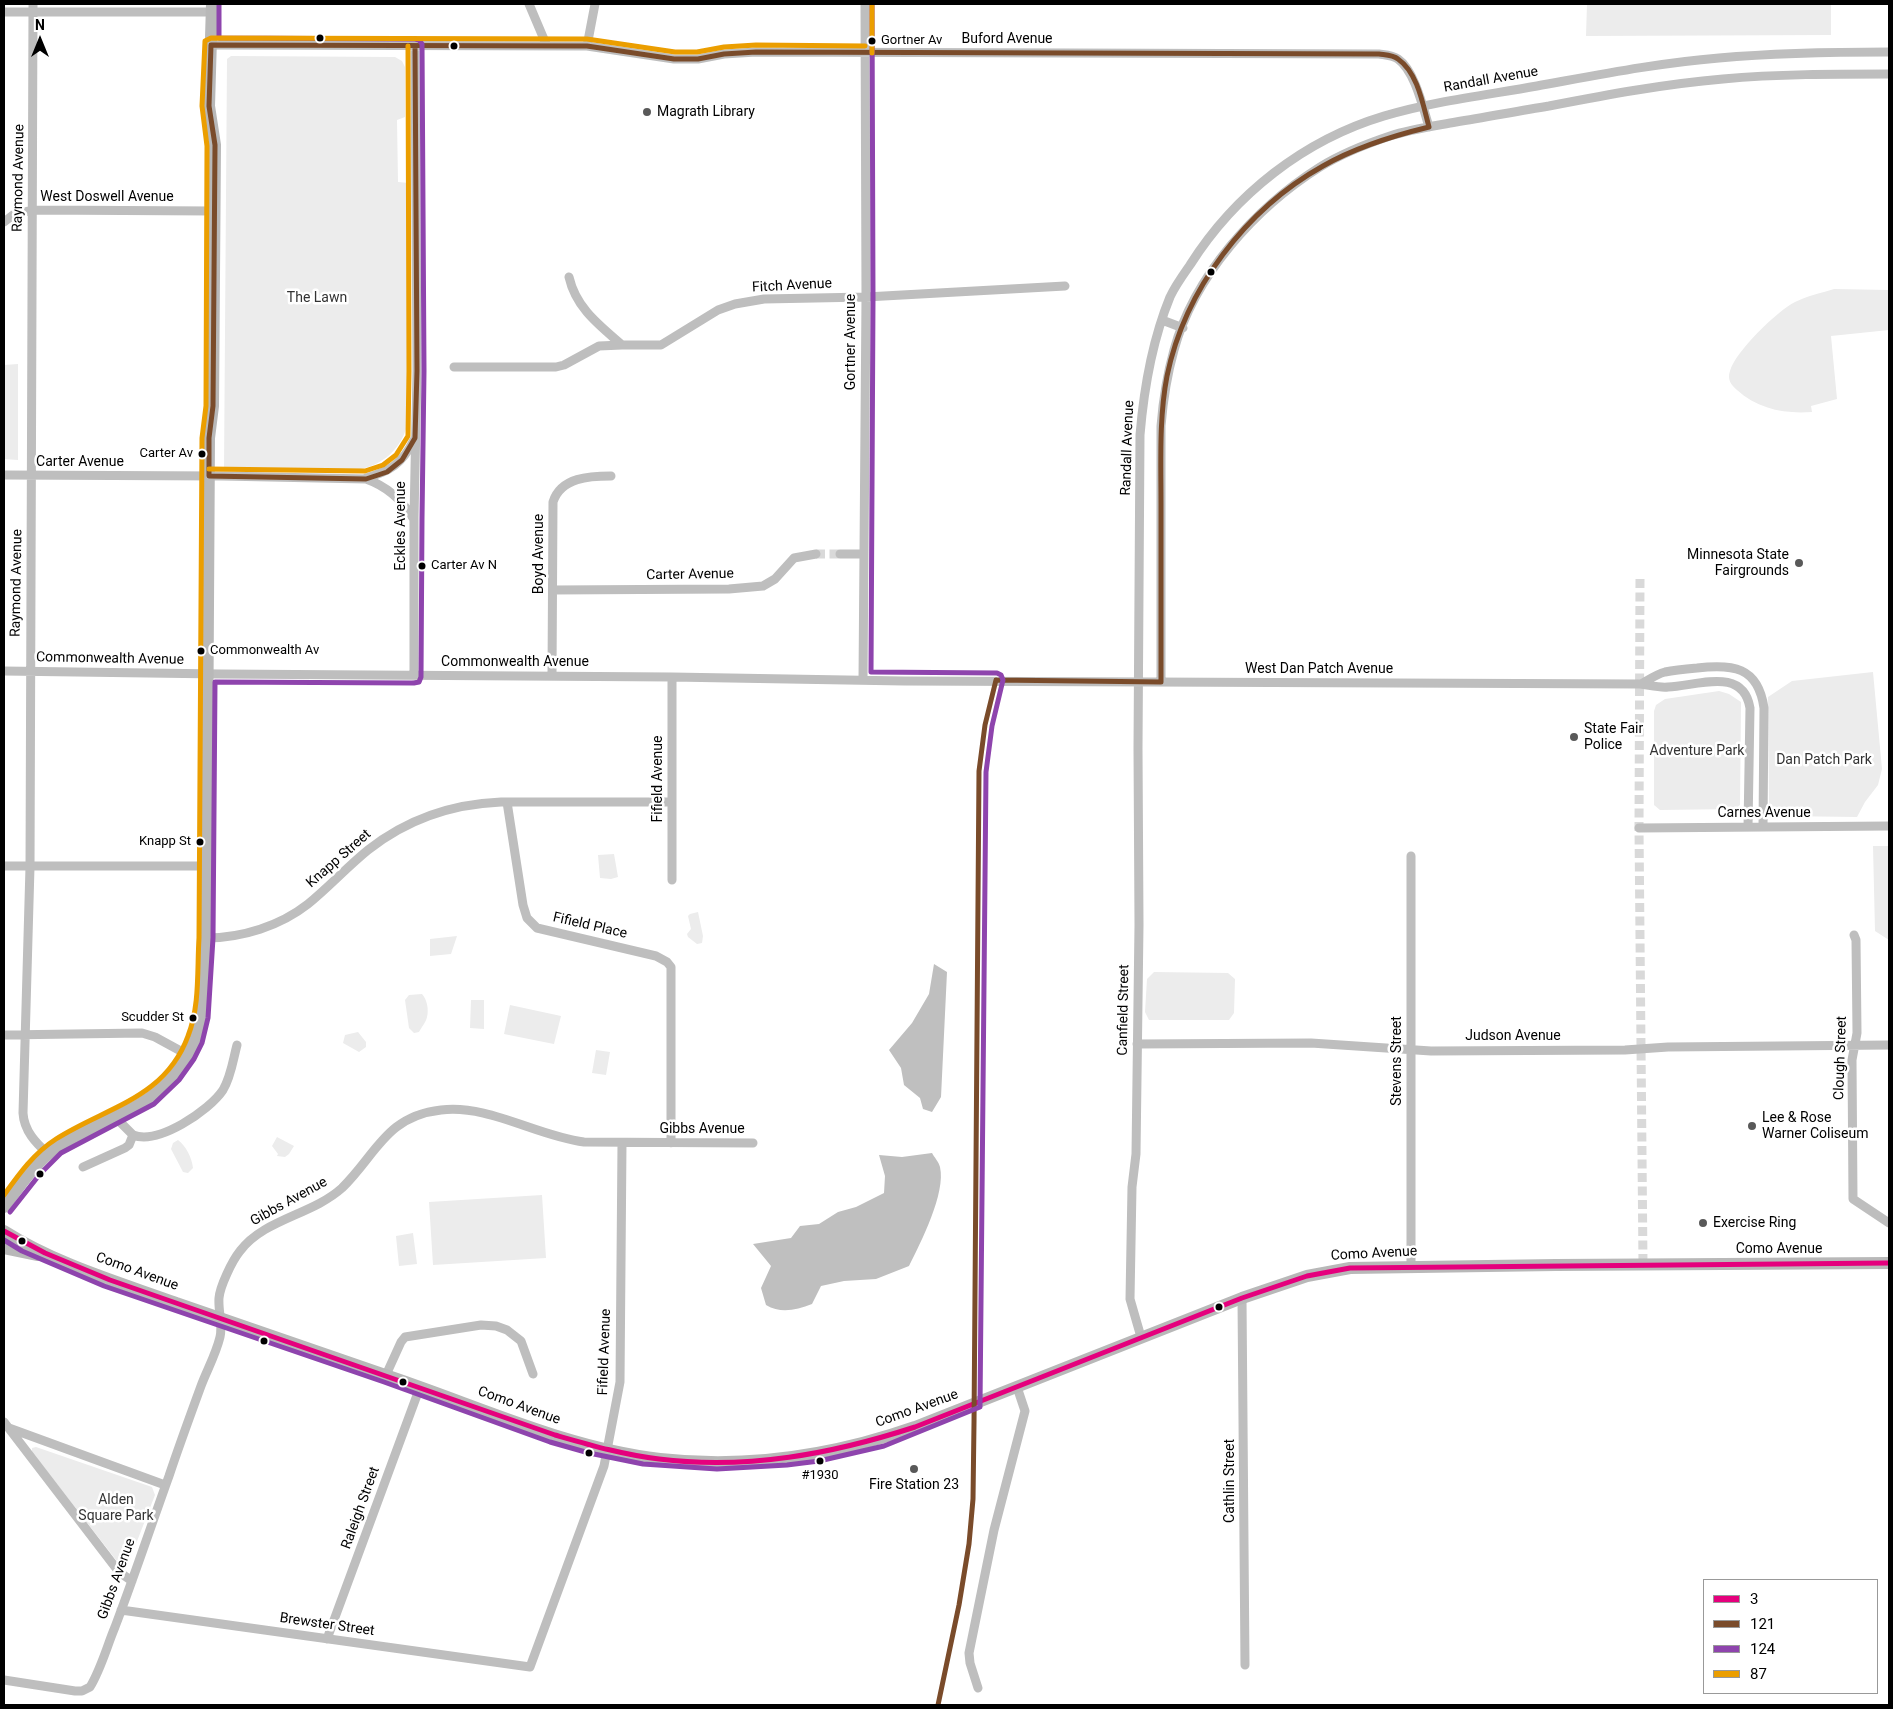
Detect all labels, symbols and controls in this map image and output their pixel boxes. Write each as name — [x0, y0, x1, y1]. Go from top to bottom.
north arrow — [15, 15, 65, 65]
text: N — [35, 17, 45, 33]
street label: Buford Avenue — [961, 31, 1053, 47]
unlabelled marker — [315, 33, 325, 43]
place label: Gortner Av — [881, 33, 942, 49]
marker: Gortner Av — [867, 36, 877, 46]
unlabelled marker — [449, 41, 459, 51]
street label: Randall Avenue — [1442, 63, 1540, 97]
place label: Magrath Library — [657, 104, 755, 120]
marker: Magrath Library — [641, 106, 653, 118]
street label: Raymond Avenue — [10, 124, 28, 232]
street label: West Doswell Avenue — [40, 189, 174, 205]
unlabelled marker — [1206, 267, 1216, 277]
street label: Fitch Avenue — [752, 276, 832, 296]
park label: The Lawn — [287, 290, 347, 306]
street label: Gortner Avenue — [843, 294, 859, 390]
street label: Randall Avenue — [1118, 400, 1138, 496]
place label: Carter Av — [140, 446, 193, 462]
marker: Carter Av — [197, 449, 207, 459]
street label: Carter Avenue — [36, 454, 124, 470]
street label: Eckles Avenue — [393, 481, 409, 571]
street label: Boyd Avenue — [531, 514, 547, 594]
street label: Raymond Avenue — [8, 529, 26, 637]
place label: Minnesota State Fairgrounds — [1687, 547, 1789, 580]
marker: Minnesota State Fairgrounds — [1793, 557, 1805, 569]
place label: Carter Av N — [431, 558, 497, 574]
marker: Carter Av N — [417, 561, 427, 571]
street label: Carter Avenue — [646, 566, 734, 584]
place label: Commonwealth Av — [210, 643, 319, 659]
marker: Commonwealth Av — [196, 646, 206, 656]
street label: Commonwealth Avenue — [36, 649, 184, 669]
street label: Commonwealth Avenue — [441, 654, 589, 670]
street label: West Dan Patch Avenue — [1245, 661, 1393, 677]
place label: State Fair Police — [1584, 721, 1643, 754]
marker: State Fair Police — [1568, 731, 1580, 743]
street label: Fifield Avenue — [650, 736, 666, 822]
park label: Adventure Park — [1650, 743, 1744, 759]
park label: Dan Patch Park — [1776, 752, 1872, 768]
street label: Carnes Avenue — [1717, 805, 1811, 821]
street label: Knapp Street — [303, 826, 375, 892]
place label: Knapp St — [139, 834, 191, 850]
marker: Knapp St — [195, 837, 205, 847]
street label: Fifield Place — [551, 909, 629, 943]
street label: Canfield Street — [1115, 964, 1133, 1056]
place label: Scudder St — [121, 1010, 184, 1026]
marker: Scudder St — [188, 1013, 198, 1023]
street label: Stevens Street — [1389, 1016, 1405, 1106]
street label: Clough Street — [1831, 1016, 1851, 1100]
street label: Judson Avenue — [1465, 1028, 1561, 1044]
place label: Lee & Rose Warner Coliseum — [1762, 1110, 1868, 1142]
marker: Lee & Rose Warner Coliseum — [1746, 1120, 1758, 1132]
street label: Gibbs Avenue — [659, 1121, 745, 1137]
unlabelled marker — [35, 1169, 45, 1179]
street label: Gibbs Avenue — [248, 1174, 330, 1230]
place label: Exercise Ring — [1713, 1215, 1796, 1231]
marker: Exercise Ring — [1697, 1217, 1709, 1229]
unlabelled marker — [17, 1236, 27, 1246]
street label: Como Avenue — [1736, 1241, 1822, 1257]
street label: Como Avenue — [1330, 1243, 1418, 1265]
street label: Como Avenue — [93, 1249, 181, 1295]
unlabelled marker — [1214, 1302, 1224, 1312]
street label: Fifield Avenue — [595, 1308, 615, 1396]
unlabelled marker — [259, 1336, 269, 1346]
unlabelled marker — [398, 1377, 408, 1387]
street label: Como Avenue — [475, 1383, 563, 1429]
street label: Como Avenue — [873, 1386, 961, 1432]
street label: Cathlin Street — [1222, 1439, 1238, 1523]
unlabelled marker — [584, 1448, 594, 1458]
marker: #1930 — [815, 1456, 825, 1466]
marker: Fire Station 23 — [908, 1463, 920, 1475]
street label: Raleigh Street — [338, 1465, 384, 1551]
place label: #1930 — [801, 1468, 839, 1484]
place label: Fire Station 23 — [869, 1477, 959, 1493]
park label: Alden Square Park — [78, 1492, 154, 1524]
street label: Gibbs Avenue — [95, 1536, 139, 1622]
legend — [1703, 1579, 1878, 1694]
text: 3 — [1750, 1590, 1758, 1608]
street label: Brewster Street — [278, 1610, 376, 1640]
text: 121 — [1750, 1615, 1775, 1633]
text: 124 — [1750, 1640, 1775, 1658]
text: 87 — [1750, 1665, 1767, 1683]

